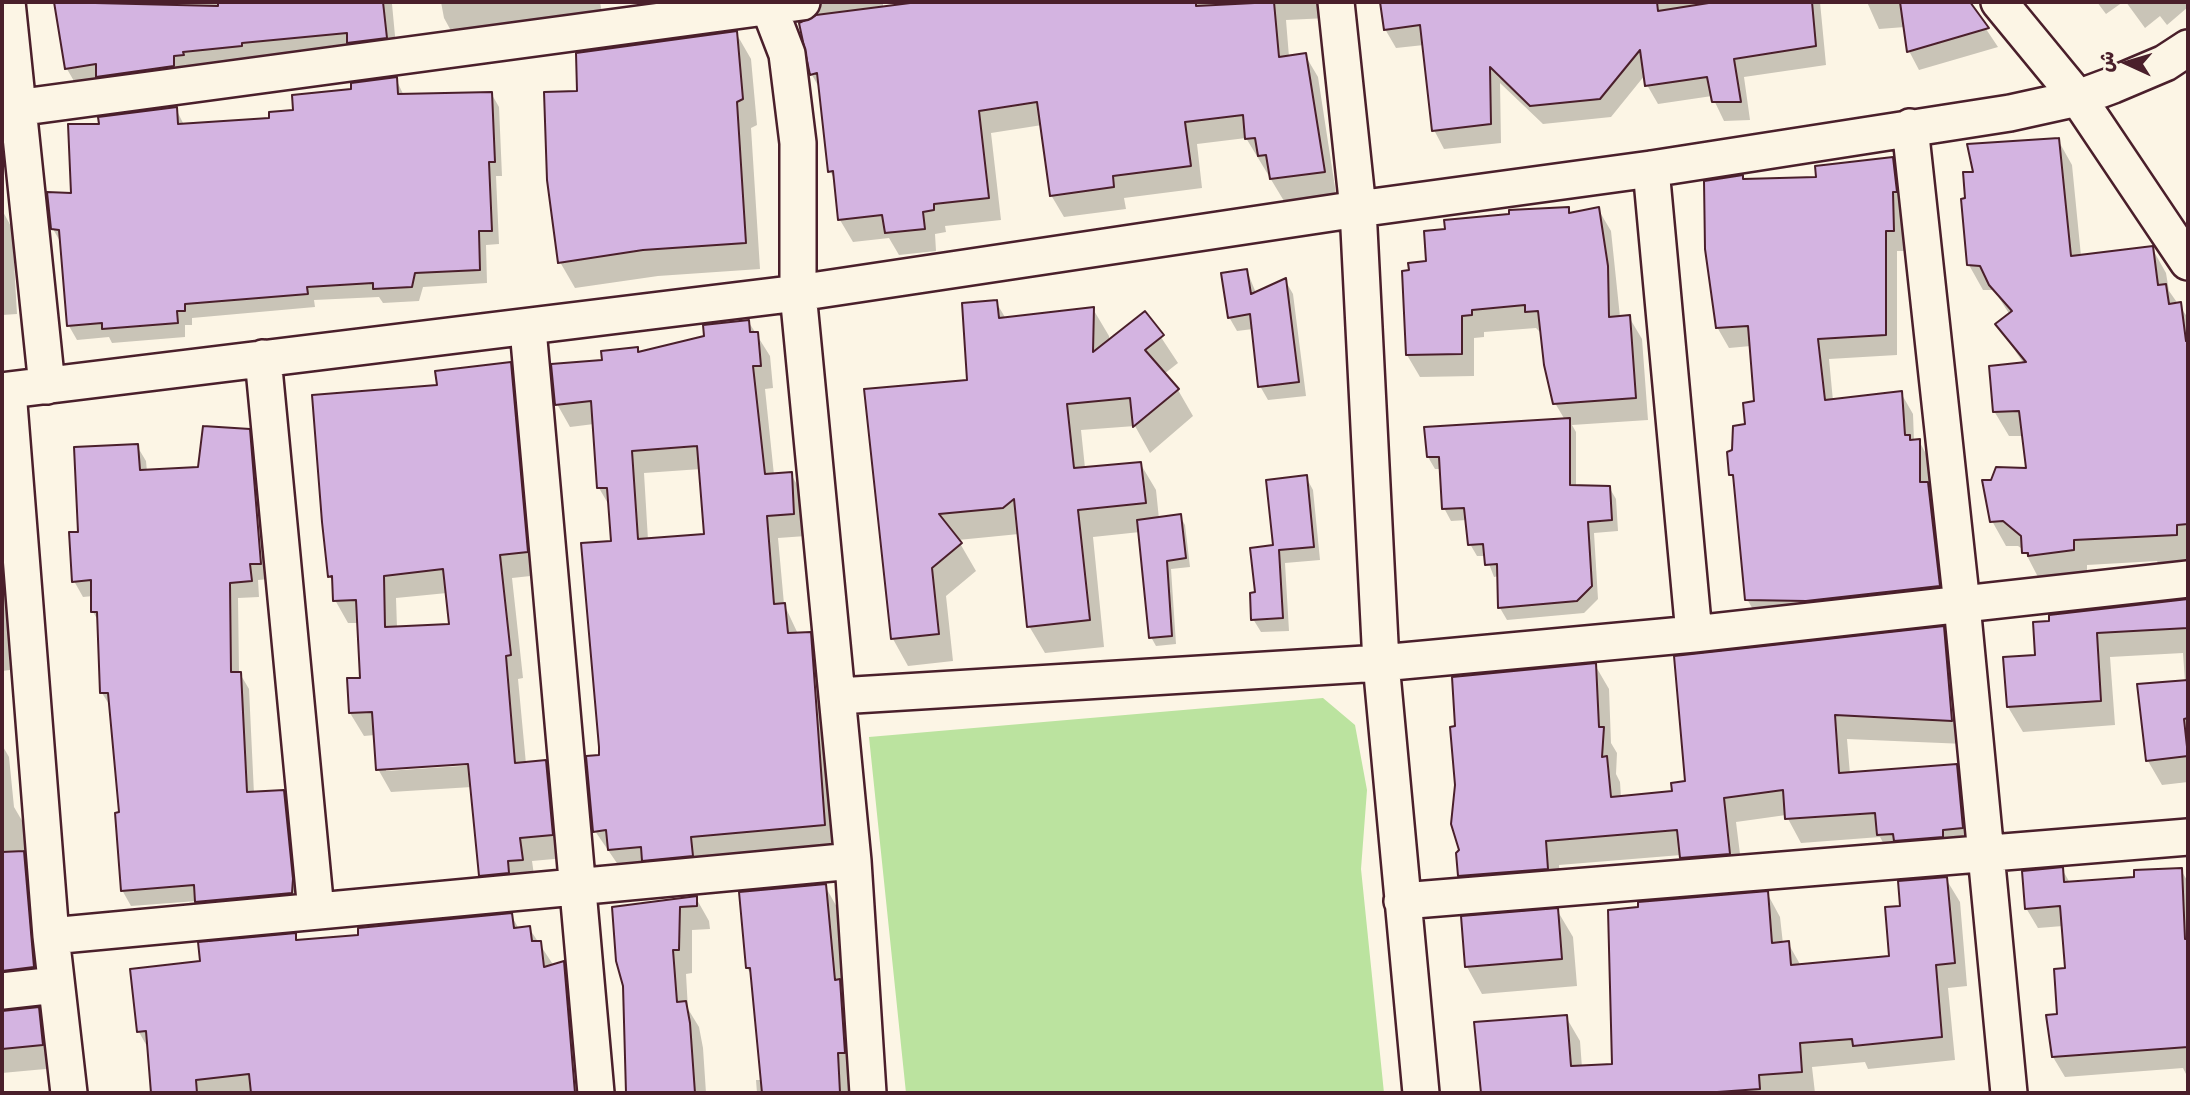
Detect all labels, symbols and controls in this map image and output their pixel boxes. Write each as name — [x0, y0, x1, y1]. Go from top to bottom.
north arrow — [2092, 28, 2162, 98]
text: ش — [2092, 50, 2119, 73]

